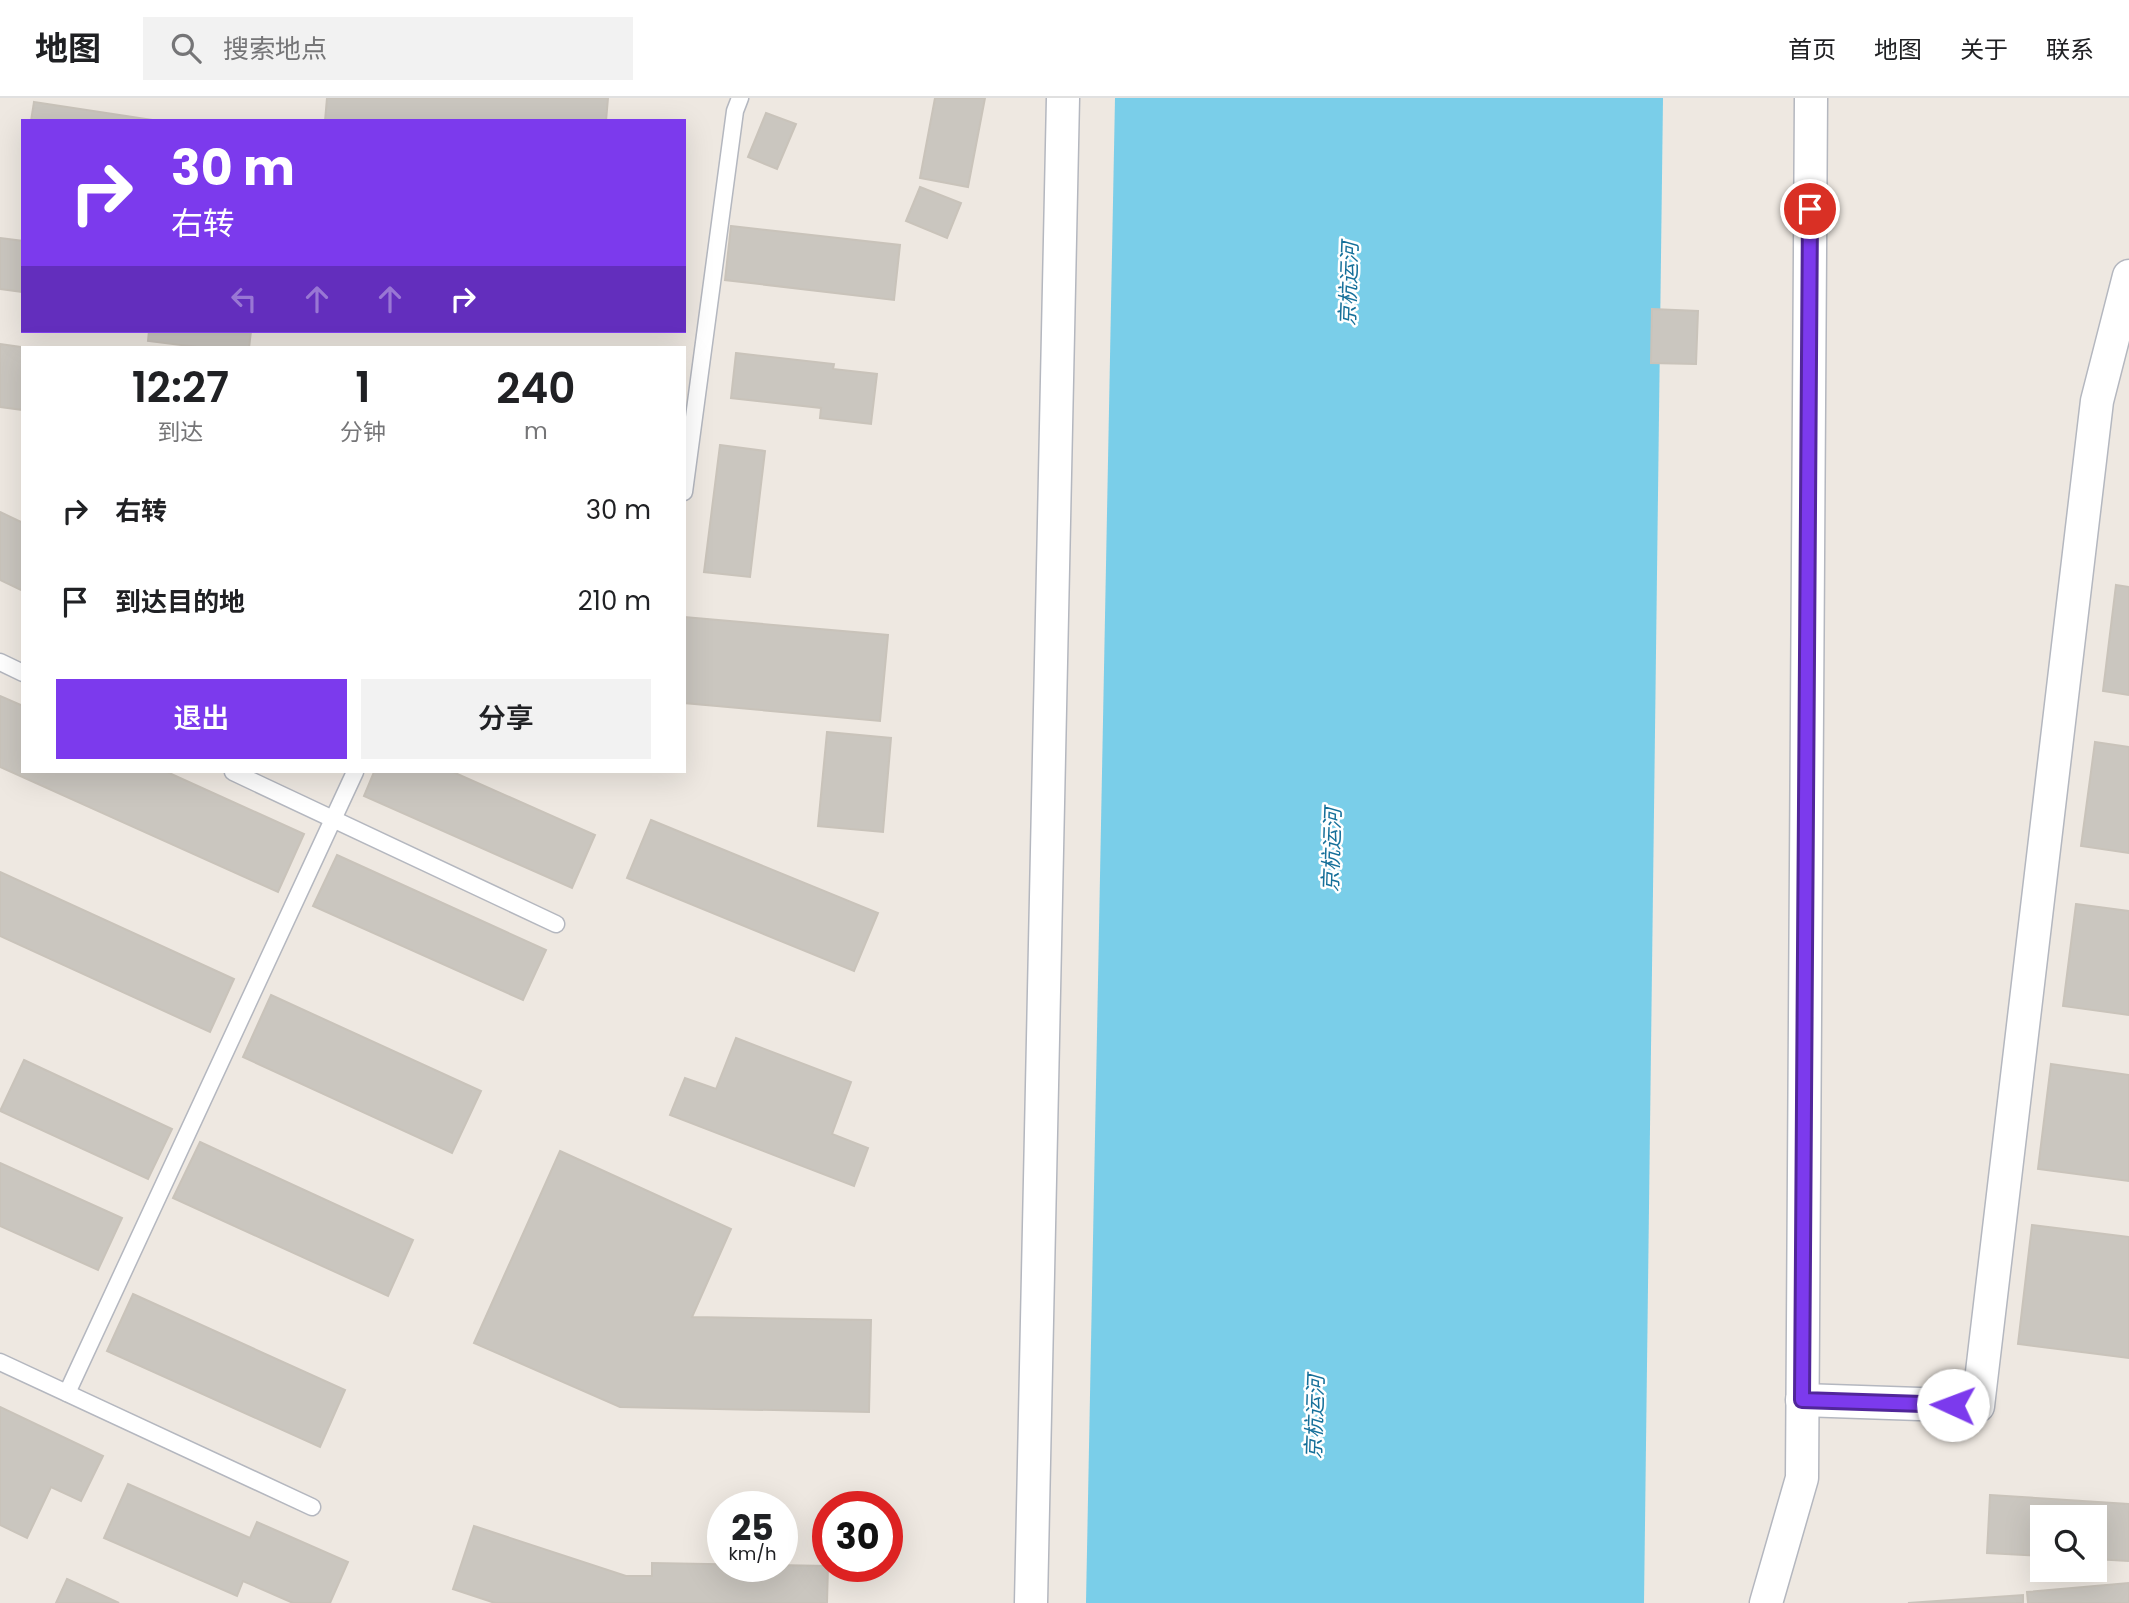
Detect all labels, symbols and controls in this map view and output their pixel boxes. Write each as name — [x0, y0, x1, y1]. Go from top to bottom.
search box — [143, 17, 633, 80]
text: 地图 — [35, 25, 101, 72]
icon: search — [167, 29, 205, 67]
text: 搜索地点 — [223, 31, 327, 67]
text: 首页 — [1788, 33, 1836, 66]
text: 地图 — [1874, 33, 1922, 66]
text: 关于 — [1960, 33, 2008, 66]
text: 联系 — [2046, 33, 2094, 66]
text: 30 m — [171, 134, 295, 202]
icon: right — [56, 147, 147, 238]
pin — [1780, 179, 1840, 239]
icon: arrive — [1791, 190, 1829, 228]
text: 右转 — [171, 201, 235, 246]
water label: 京杭运河 — [1333, 238, 1365, 326]
icon: left — [225, 280, 263, 318]
icon: ahead — [298, 280, 336, 318]
icon: ahead — [371, 280, 409, 318]
icon: right — [444, 280, 482, 318]
text: 12:27 — [132, 358, 229, 417]
text: 1 — [355, 358, 370, 417]
text: 240 — [496, 359, 575, 418]
text: m — [524, 415, 548, 447]
text: 到达 — [157, 416, 203, 448]
text: 分钟 — [340, 416, 386, 448]
icon: right — [56, 492, 94, 530]
text: 30 m — [586, 492, 651, 528]
text: 右转 — [115, 493, 167, 529]
icon: arrive — [56, 583, 94, 621]
text: 210 m — [578, 583, 651, 619]
text: 到达目的地 — [115, 584, 245, 620]
button: 退出 — [56, 679, 347, 759]
button: 分享 — [361, 679, 651, 759]
water label: 京杭运河 — [1316, 804, 1348, 892]
position arrow — [1916, 1368, 1990, 1442]
water label: 京杭运河 — [1299, 1371, 1331, 1459]
speed limit sign: 30 — [812, 1491, 903, 1582]
text: 25 — [731, 1503, 774, 1552]
map controls — [2030, 1505, 2107, 1582]
button: search — [2030, 1505, 2107, 1582]
text: km/h — [729, 1541, 776, 1566]

